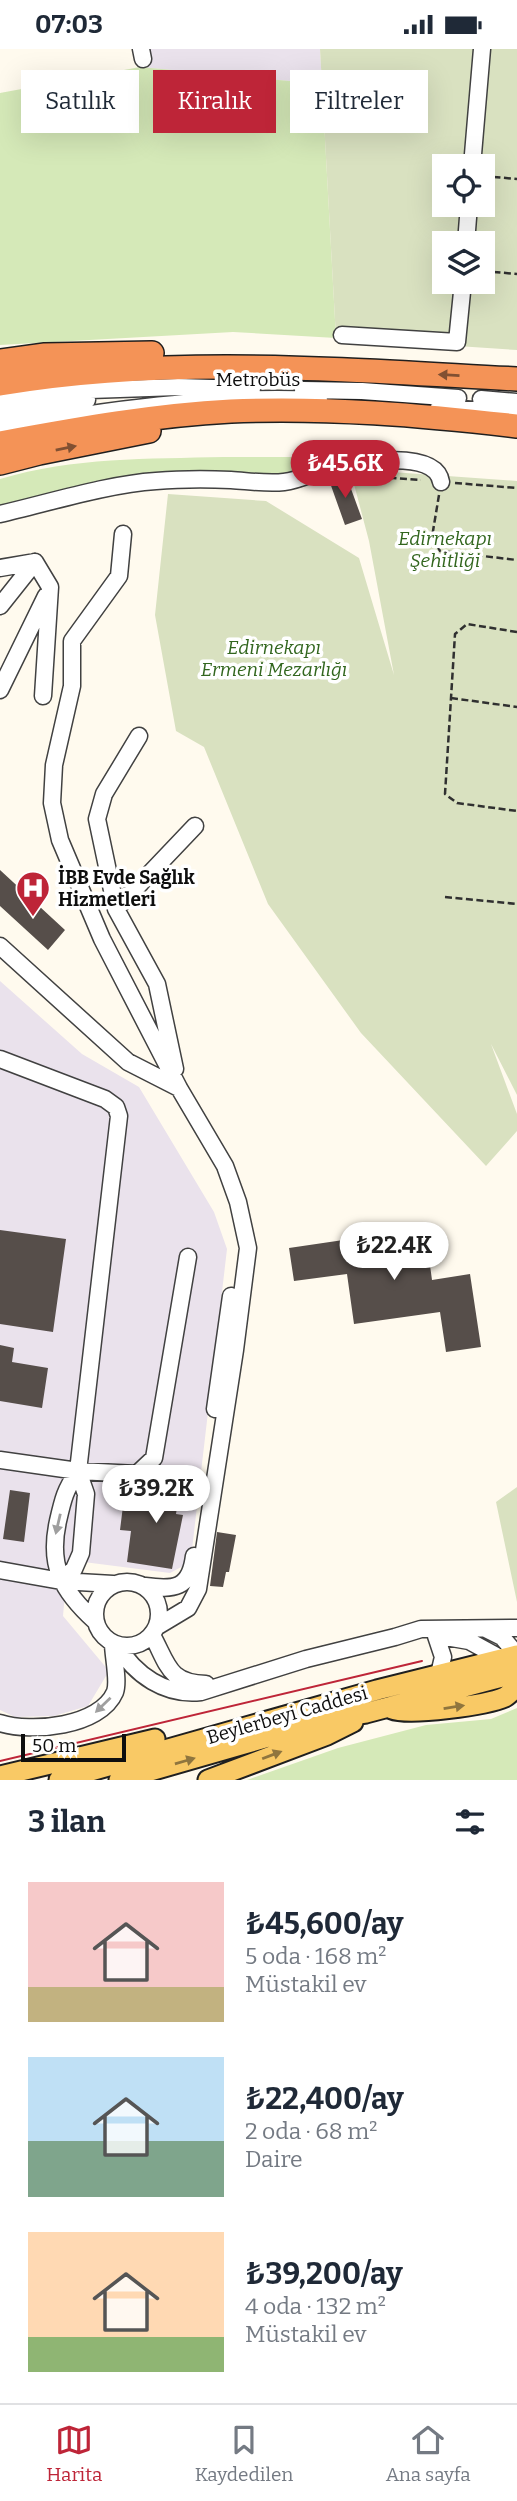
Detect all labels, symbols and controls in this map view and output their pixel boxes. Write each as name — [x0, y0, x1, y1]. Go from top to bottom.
text: 07:03 — [35, 9, 103, 40]
chip: Satılık — [21, 70, 139, 133]
chip: Kiralık — [153, 70, 276, 133]
chip: Filtreler — [290, 70, 428, 133]
map controls — [432, 154, 495, 294]
button: locate — [432, 154, 495, 217]
button: layers — [432, 231, 495, 294]
street label: Metrobüs — [216, 368, 300, 391]
one-way arrow — [438, 370, 460, 381]
pin: ₺45.6K — [288, 441, 402, 500]
one-way arrow — [55, 442, 77, 453]
text: ₺45.6K — [307, 449, 383, 477]
park label: Edirnekapı Şehitliği — [398, 527, 492, 572]
park label: Edirnekapı Ermeni Mezarlığı — [201, 636, 347, 681]
place label: İBB Evde Sağlık Hizmetleri — [58, 865, 195, 911]
hospital icon: İBB Evde Sağlık Hizmetleri — [14, 869, 52, 918]
pin: ₺22.4K — [337, 1223, 451, 1282]
text: ₺22.4K — [356, 1231, 432, 1259]
pin: ₺39.2K — [99, 1465, 213, 1525]
text: ₺39.2K — [118, 1474, 194, 1502]
one-way arrow — [52, 1513, 63, 1535]
street label: Beylerbeyi Caddesi — [204, 1681, 370, 1749]
one-way arrow — [94, 1697, 111, 1714]
one-way arrow — [443, 1701, 465, 1712]
scale bar — [21, 1731, 126, 1763]
text: 50 m — [32, 1734, 76, 1757]
one-way arrow — [261, 1750, 282, 1761]
one-way arrow — [175, 1755, 196, 1765]
icon: filters — [451, 1803, 489, 1841]
text: 3 ilan — [28, 1804, 105, 1840]
text: ₺45,600/ay — [245, 1906, 404, 1942]
icon: home — [84, 1910, 168, 1994]
text: 5 oda · 168 m² — [245, 1942, 386, 1970]
text: Müstakil ev — [245, 1970, 366, 1998]
text: ₺22,400/ay — [245, 2081, 404, 2117]
icon: home — [84, 2085, 168, 2169]
text: 2 oda · 68 m² — [245, 2117, 377, 2145]
text: Daire — [245, 2145, 303, 2173]
text: ₺39,200/ay — [245, 2256, 403, 2292]
icon: home — [84, 2260, 168, 2344]
text: 4 oda · 132 m² — [245, 2292, 386, 2320]
text: Müstakil ev — [245, 2320, 366, 2348]
tab: Harita — [46, 2421, 102, 2486]
tab: Kaydedilen — [195, 2421, 293, 2486]
tab: Ana sayfa — [386, 2421, 471, 2486]

